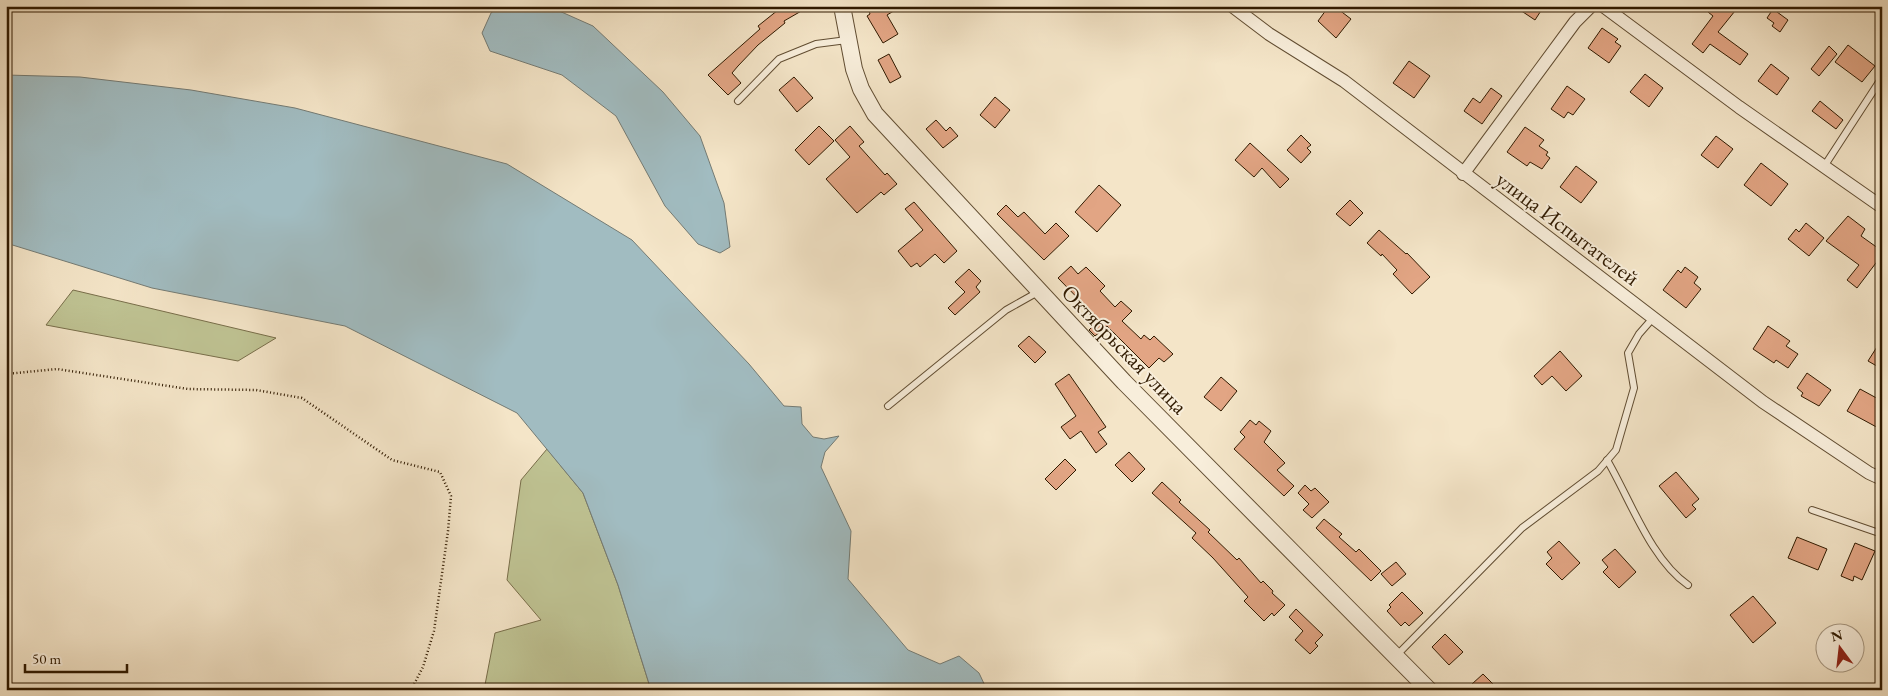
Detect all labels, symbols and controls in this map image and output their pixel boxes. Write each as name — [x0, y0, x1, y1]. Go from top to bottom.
street label: улица Испытателей — [1490, 165, 1646, 292]
street label: Октябрьская улица — [1055, 278, 1194, 421]
north arrow — [1816, 624, 1866, 674]
text: N — [1829, 625, 1845, 646]
scale bar — [25, 641, 128, 673]
text: 50 m — [32, 649, 61, 668]

